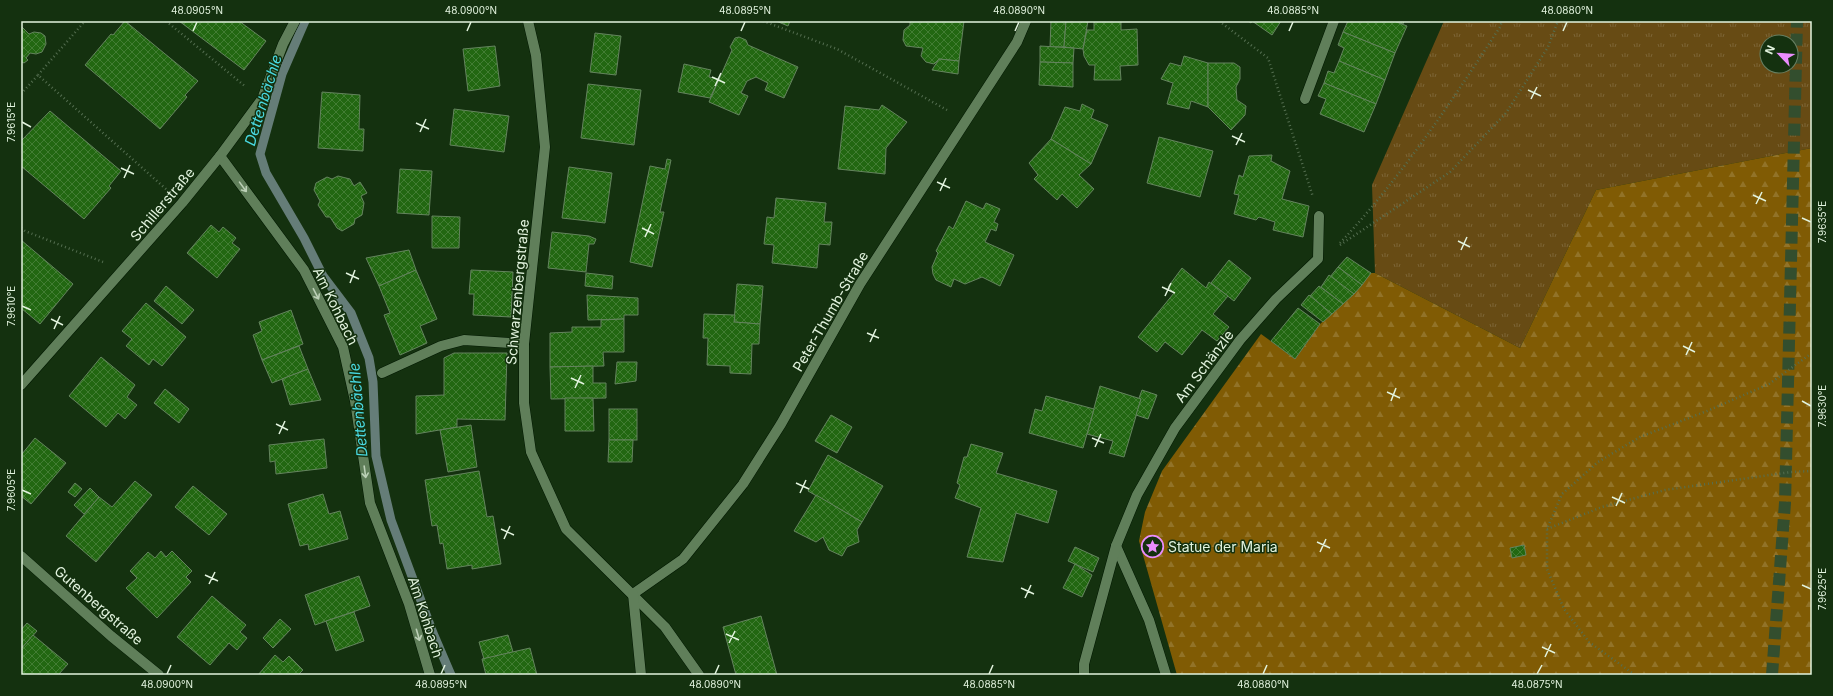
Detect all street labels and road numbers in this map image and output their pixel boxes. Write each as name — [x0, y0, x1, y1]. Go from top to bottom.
street label: Schillerstraße — [126, 164, 198, 244]
street label: Schwarzenbergstraße — [502, 219, 532, 365]
street label: Peter-Thumb-Straße — [789, 248, 871, 374]
street label: Am Kohbach — [310, 264, 362, 348]
street label: Am Schänzle — [1171, 326, 1237, 406]
street label: Gutenbergstraße — [51, 562, 147, 648]
street label: Am Kohbach — [405, 574, 447, 660]

